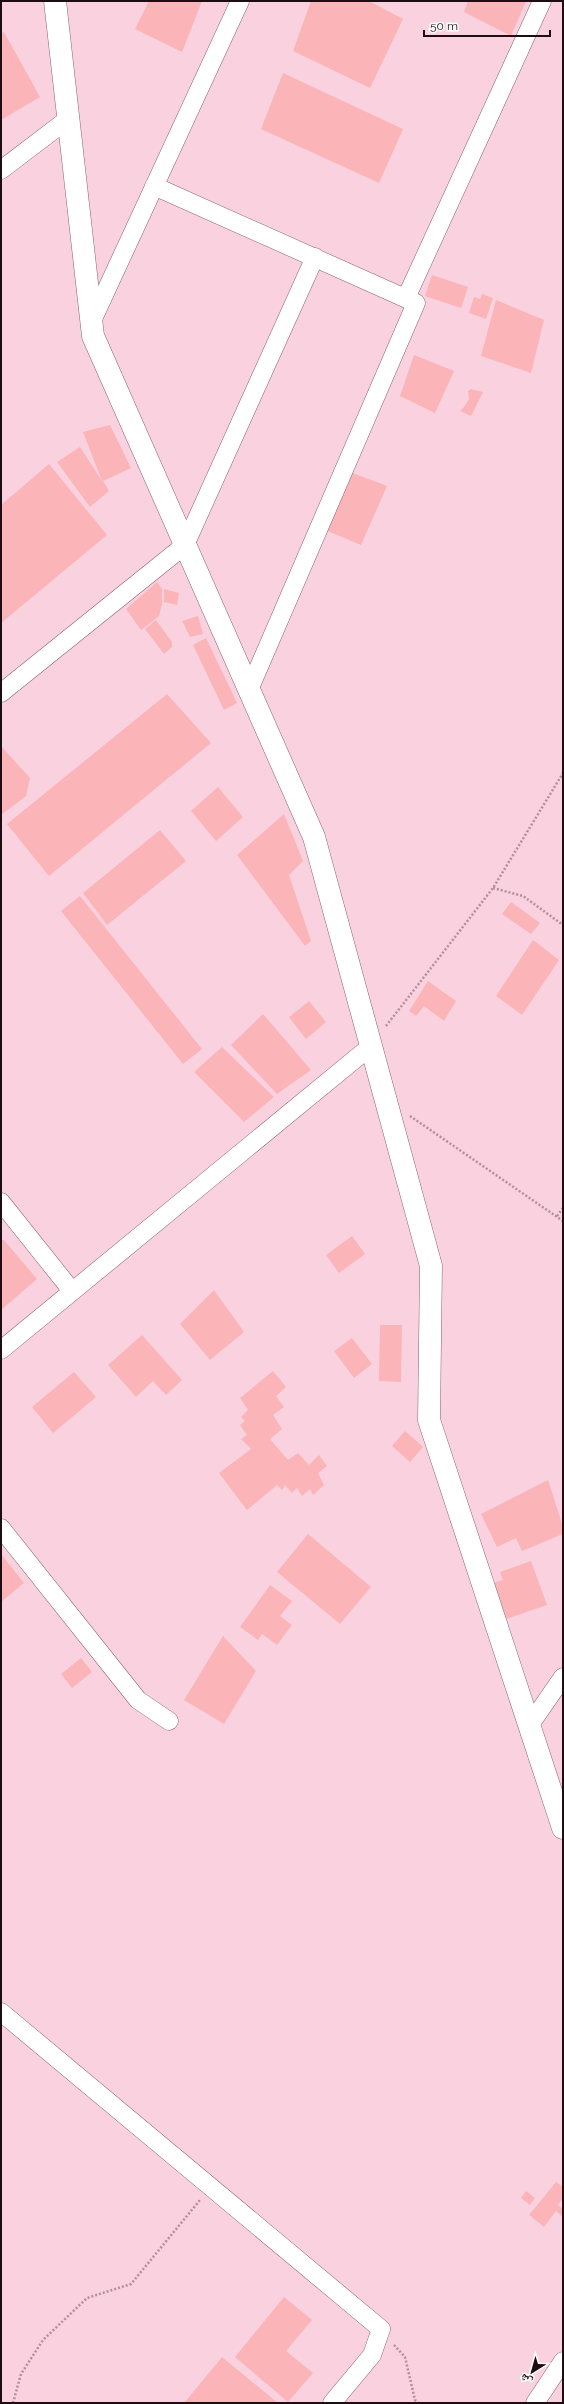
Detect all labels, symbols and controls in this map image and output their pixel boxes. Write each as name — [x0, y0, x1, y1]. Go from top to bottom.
scale bar — [424, 12, 550, 38]
text: 50 m — [430, 19, 458, 33]
north arrow — [512, 2352, 552, 2392]
text: ش — [517, 2370, 535, 2388]

